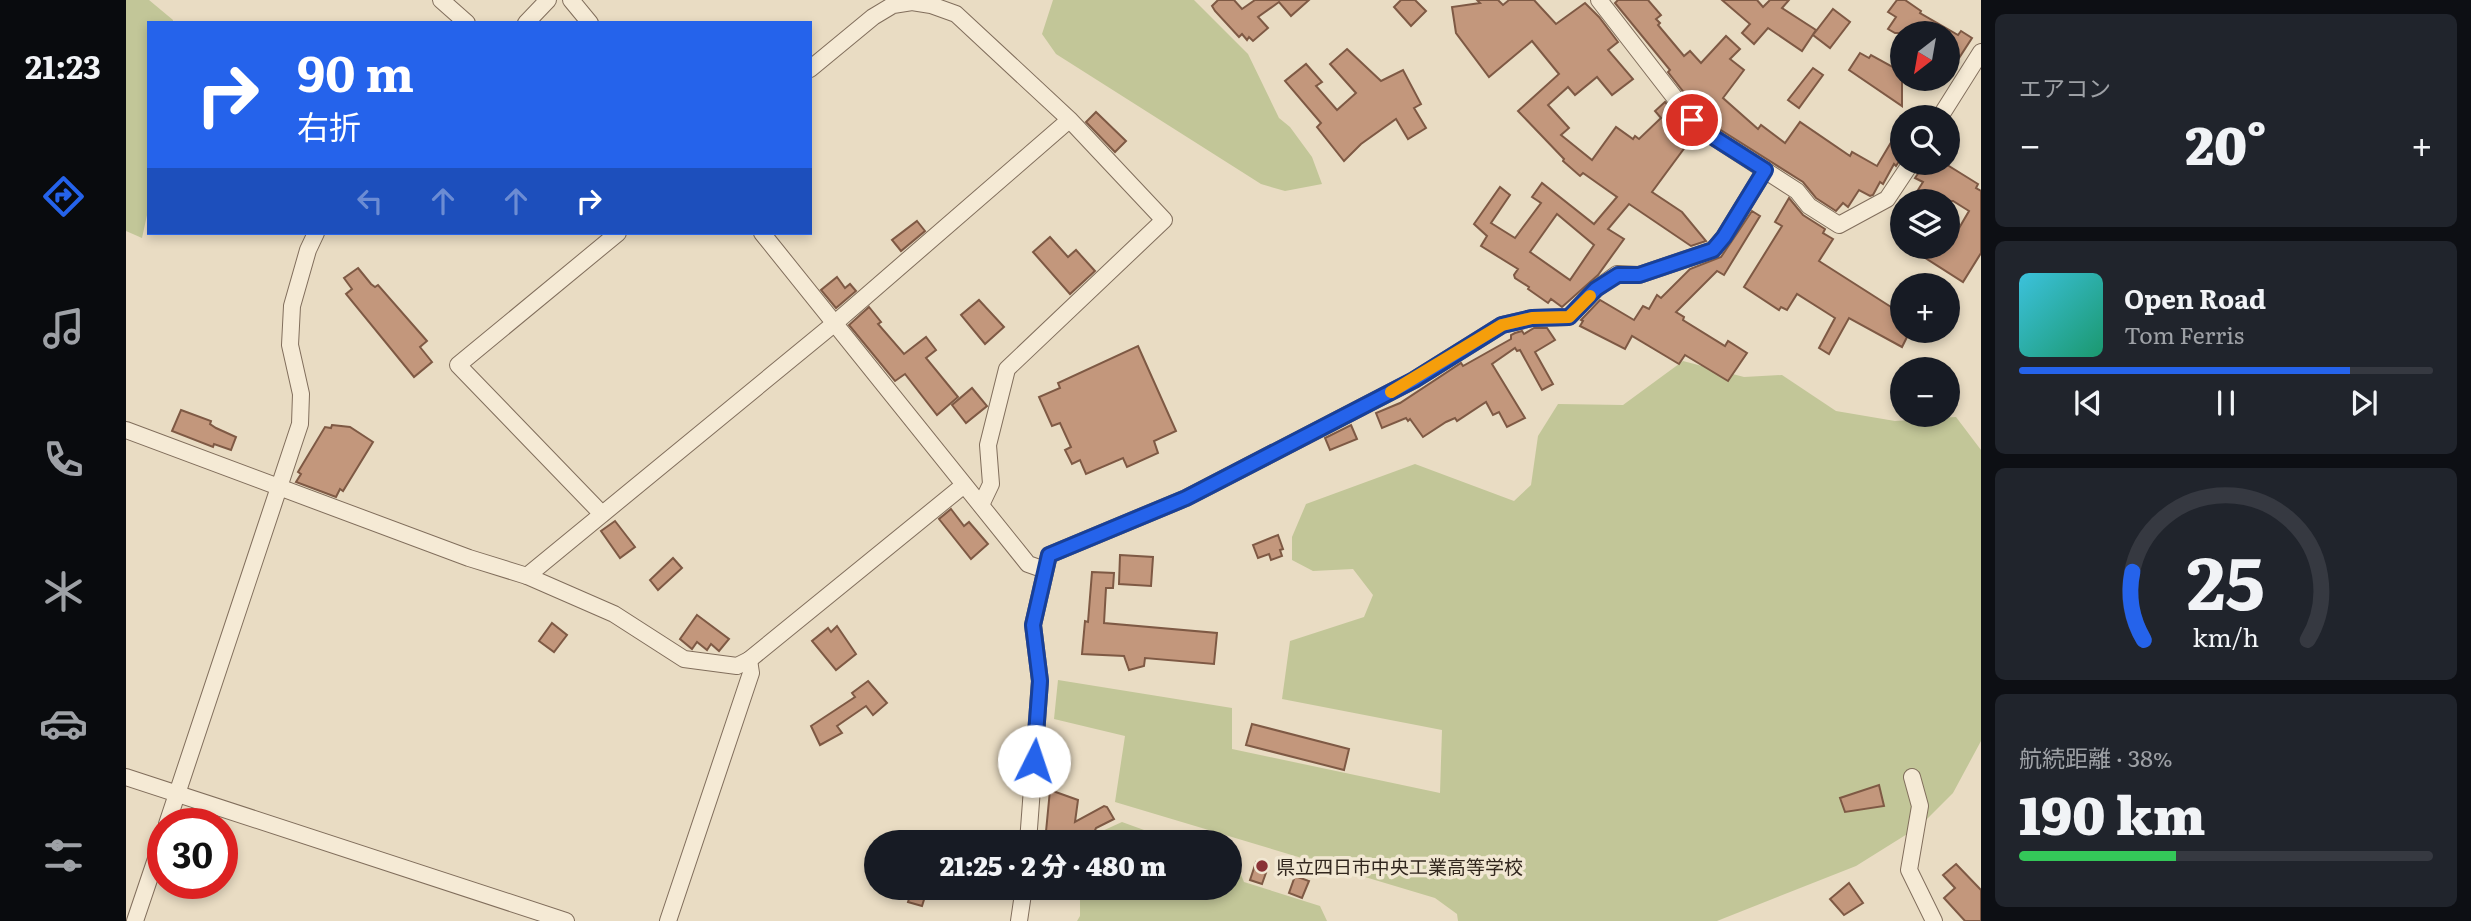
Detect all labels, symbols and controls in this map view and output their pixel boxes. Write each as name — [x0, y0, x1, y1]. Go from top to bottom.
north arrow — [1890, 21, 1960, 91]
map controls — [1890, 21, 1960, 427]
text: 90 m — [297, 34, 414, 107]
text: 21:23 — [25, 41, 101, 89]
icon: right — [182, 49, 273, 140]
text: エアコン — [2019, 70, 2111, 104]
pin — [1662, 90, 1722, 150]
text: 右折 — [297, 101, 361, 149]
icon: arrive — [1673, 101, 1711, 139]
text: 20° — [2185, 104, 2267, 181]
button: search — [1890, 105, 1960, 175]
text: − — [2019, 114, 2041, 171]
text: + — [2411, 114, 2433, 171]
icon: directions — [39, 172, 88, 221]
icon: left — [351, 182, 389, 220]
icon: ahead — [424, 182, 462, 220]
icon: ahead — [497, 182, 535, 220]
icon: right — [570, 182, 608, 220]
button: layers — [1890, 189, 1960, 259]
button: + — [1890, 273, 1960, 343]
text: Open Road — [2124, 278, 2266, 317]
icon: music — [39, 304, 88, 353]
text: Tom Ferris — [2124, 317, 2244, 351]
button: − — [1890, 357, 1960, 427]
icon: previous — [2069, 384, 2107, 422]
icon: pause — [2207, 384, 2245, 422]
icon: next — [2345, 384, 2383, 422]
icon: phone — [39, 435, 88, 484]
text: 25 — [2187, 524, 2265, 632]
icon: climate — [39, 567, 88, 616]
text: km/h — [2193, 618, 2259, 655]
icon: car — [39, 699, 88, 748]
position arrow — [997, 724, 1071, 798]
text: 航続距離 · 38% — [2019, 740, 2173, 774]
text: 190 km — [2019, 774, 2205, 851]
speed limit sign: 30 — [147, 808, 238, 899]
icon: filters — [39, 831, 88, 880]
text: 21:25 · 2 分 · 480 m — [940, 845, 1166, 884]
place label: 県立四日市中央工業高等学校 — [1276, 852, 1523, 880]
marker: 県立四日市中央工業高等学校 — [1254, 858, 1270, 874]

